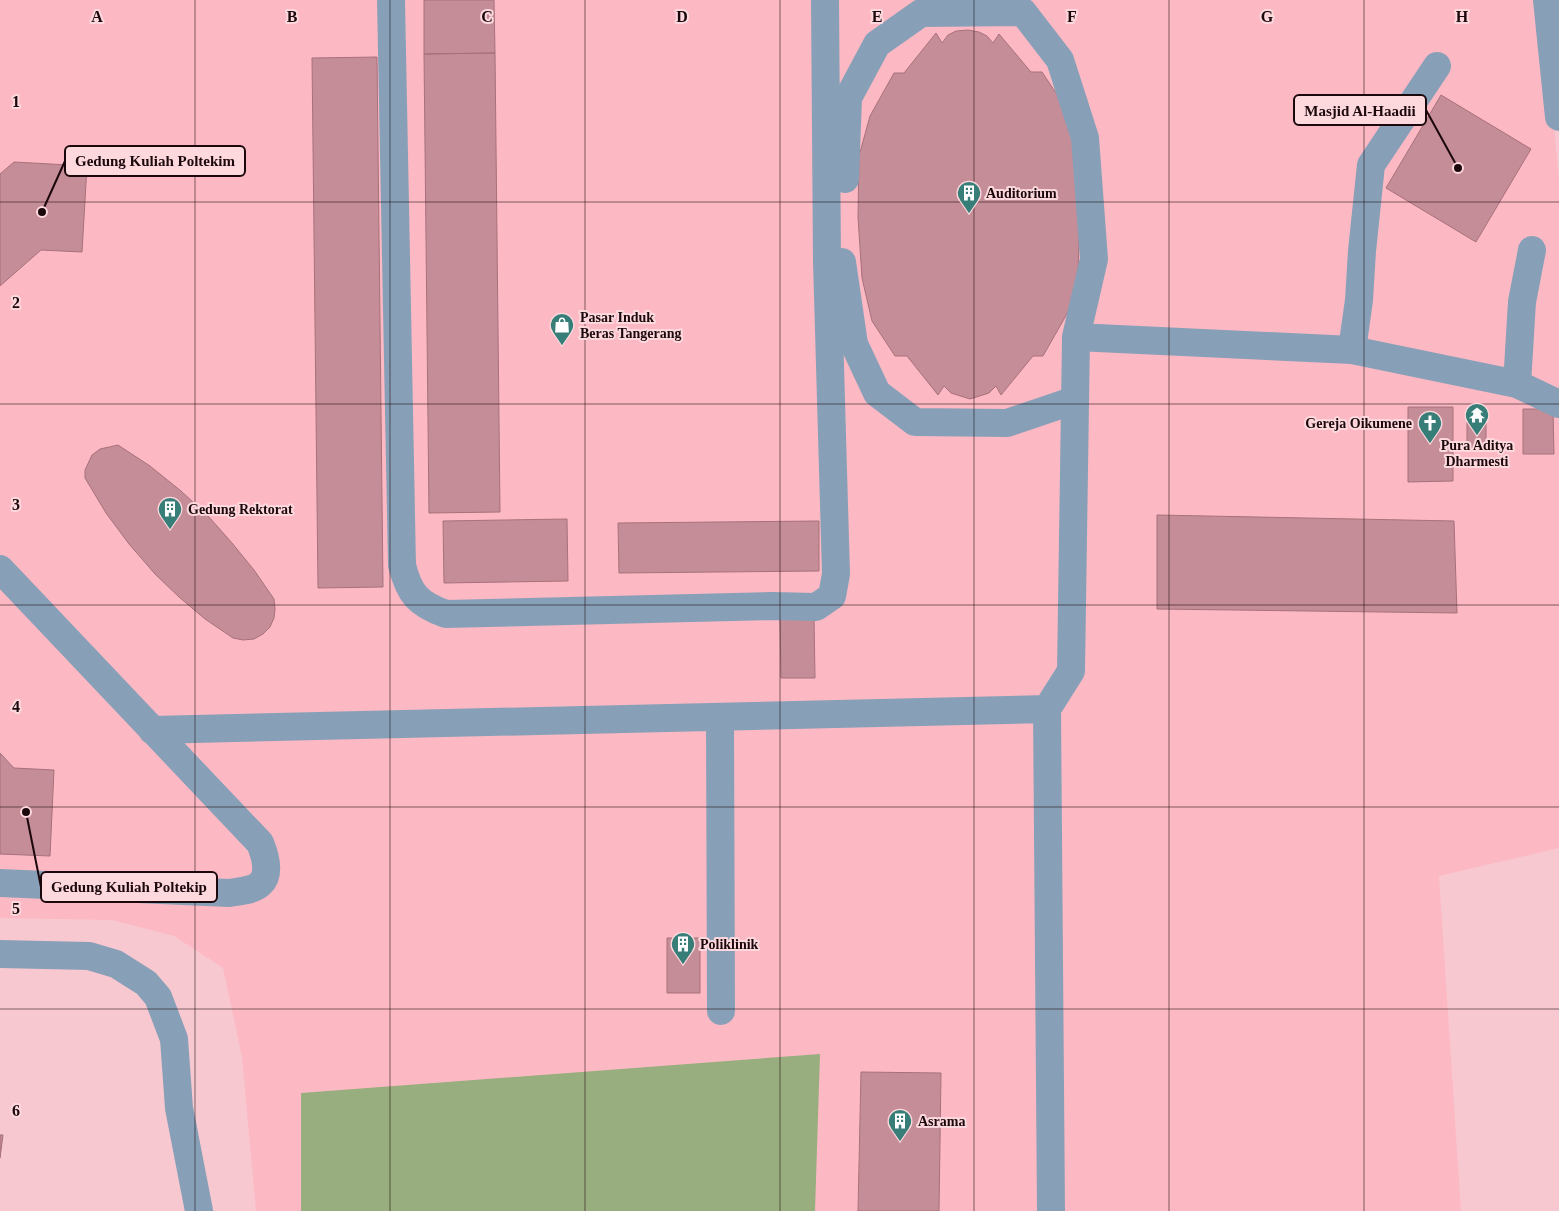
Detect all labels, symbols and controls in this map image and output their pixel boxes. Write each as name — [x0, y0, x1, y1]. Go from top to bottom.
text: A — [91, 8, 103, 25]
text: B — [287, 8, 298, 25]
text: C — [481, 8, 493, 25]
text: D — [676, 8, 688, 25]
text: E — [872, 8, 882, 25]
text: F — [1067, 8, 1077, 25]
text: G — [1261, 8, 1274, 25]
text: H — [1456, 8, 1469, 25]
text: 1 — [12, 93, 20, 110]
callout: Masjid Al-Haadii — [1294, 95, 1426, 125]
text: Masjid Al-Haadii — [1304, 103, 1416, 119]
callout: Gedung Kuliah Poltekim — [65, 146, 245, 176]
text: Gedung Kuliah Poltekim — [75, 153, 236, 169]
building icon: Auditorium — [956, 180, 982, 214]
place label: Auditorium — [986, 186, 1057, 201]
text: 2 — [12, 294, 20, 311]
place label: Pasar Induk Beras Tangerang — [580, 310, 682, 341]
shop icon: Pasar Induk Beras Tangerang — [549, 312, 575, 346]
temple icon: Pura Aditya Dharmesti — [1464, 402, 1490, 436]
church icon: Gereja Oikumene — [1417, 410, 1443, 444]
place label: Gereja Oikumene — [1305, 416, 1412, 431]
place label: Pura Aditya Dharmesti — [1441, 438, 1513, 469]
text: 3 — [12, 496, 20, 513]
building icon: Gedung Rektorat — [157, 496, 183, 530]
place label: Gedung Rektorat — [188, 502, 293, 517]
text: 4 — [12, 698, 20, 715]
callout: Gedung Kuliah Poltekip — [41, 872, 217, 902]
text: Gedung Kuliah Poltekip — [51, 879, 207, 895]
text: 5 — [12, 900, 20, 917]
building icon: Poliklinik — [670, 931, 696, 965]
place label: Poliklinik — [700, 937, 759, 952]
text: 6 — [12, 1102, 20, 1119]
building icon: Asrama — [887, 1108, 913, 1142]
place label: Asrama — [918, 1114, 965, 1129]

